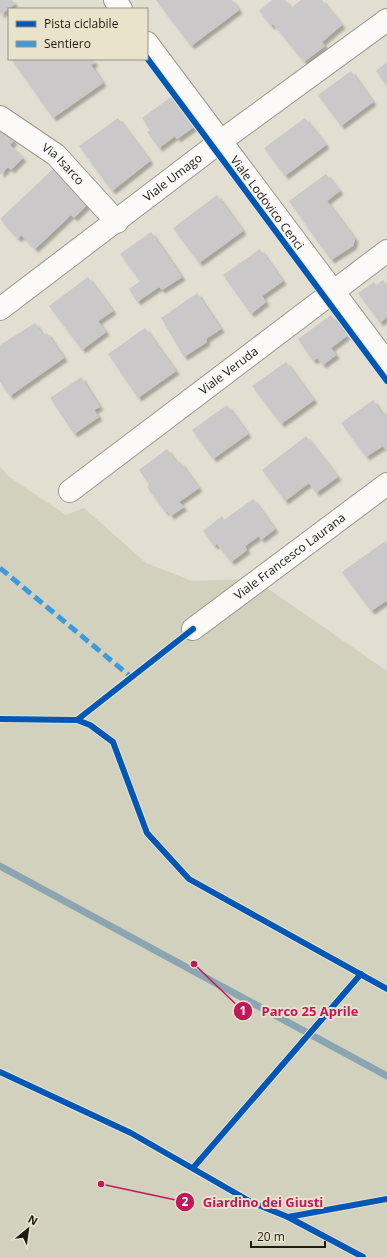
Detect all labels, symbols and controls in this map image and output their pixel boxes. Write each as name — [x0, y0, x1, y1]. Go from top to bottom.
legend — [8, 8, 148, 60]
text: Pista ciclabile — [44, 15, 119, 32]
text: Sentiero — [44, 35, 91, 52]
street label: Via Isarco — [39, 139, 88, 189]
street label: Viale Umago — [139, 149, 205, 205]
street label: Viale Lodovico Cenci — [227, 152, 308, 253]
street label: Viale Veruda — [195, 343, 261, 398]
street label: Viale Francesco Laurana — [230, 509, 349, 603]
callout: Parco 25 Aprile — [233, 999, 366, 1024]
text: 1 — [240, 1002, 246, 1019]
text: Parco 25 Aprile — [262, 1002, 359, 1020]
callout: Giardino dei Giusti — [175, 1190, 331, 1215]
text: 2 — [182, 1193, 189, 1210]
text: Giardino dei Giusti — [203, 1193, 323, 1211]
north arrow — [8, 1209, 48, 1249]
text: N — [26, 1211, 41, 1229]
scale bar — [251, 1223, 325, 1249]
text: 20 m — [257, 1228, 285, 1245]

